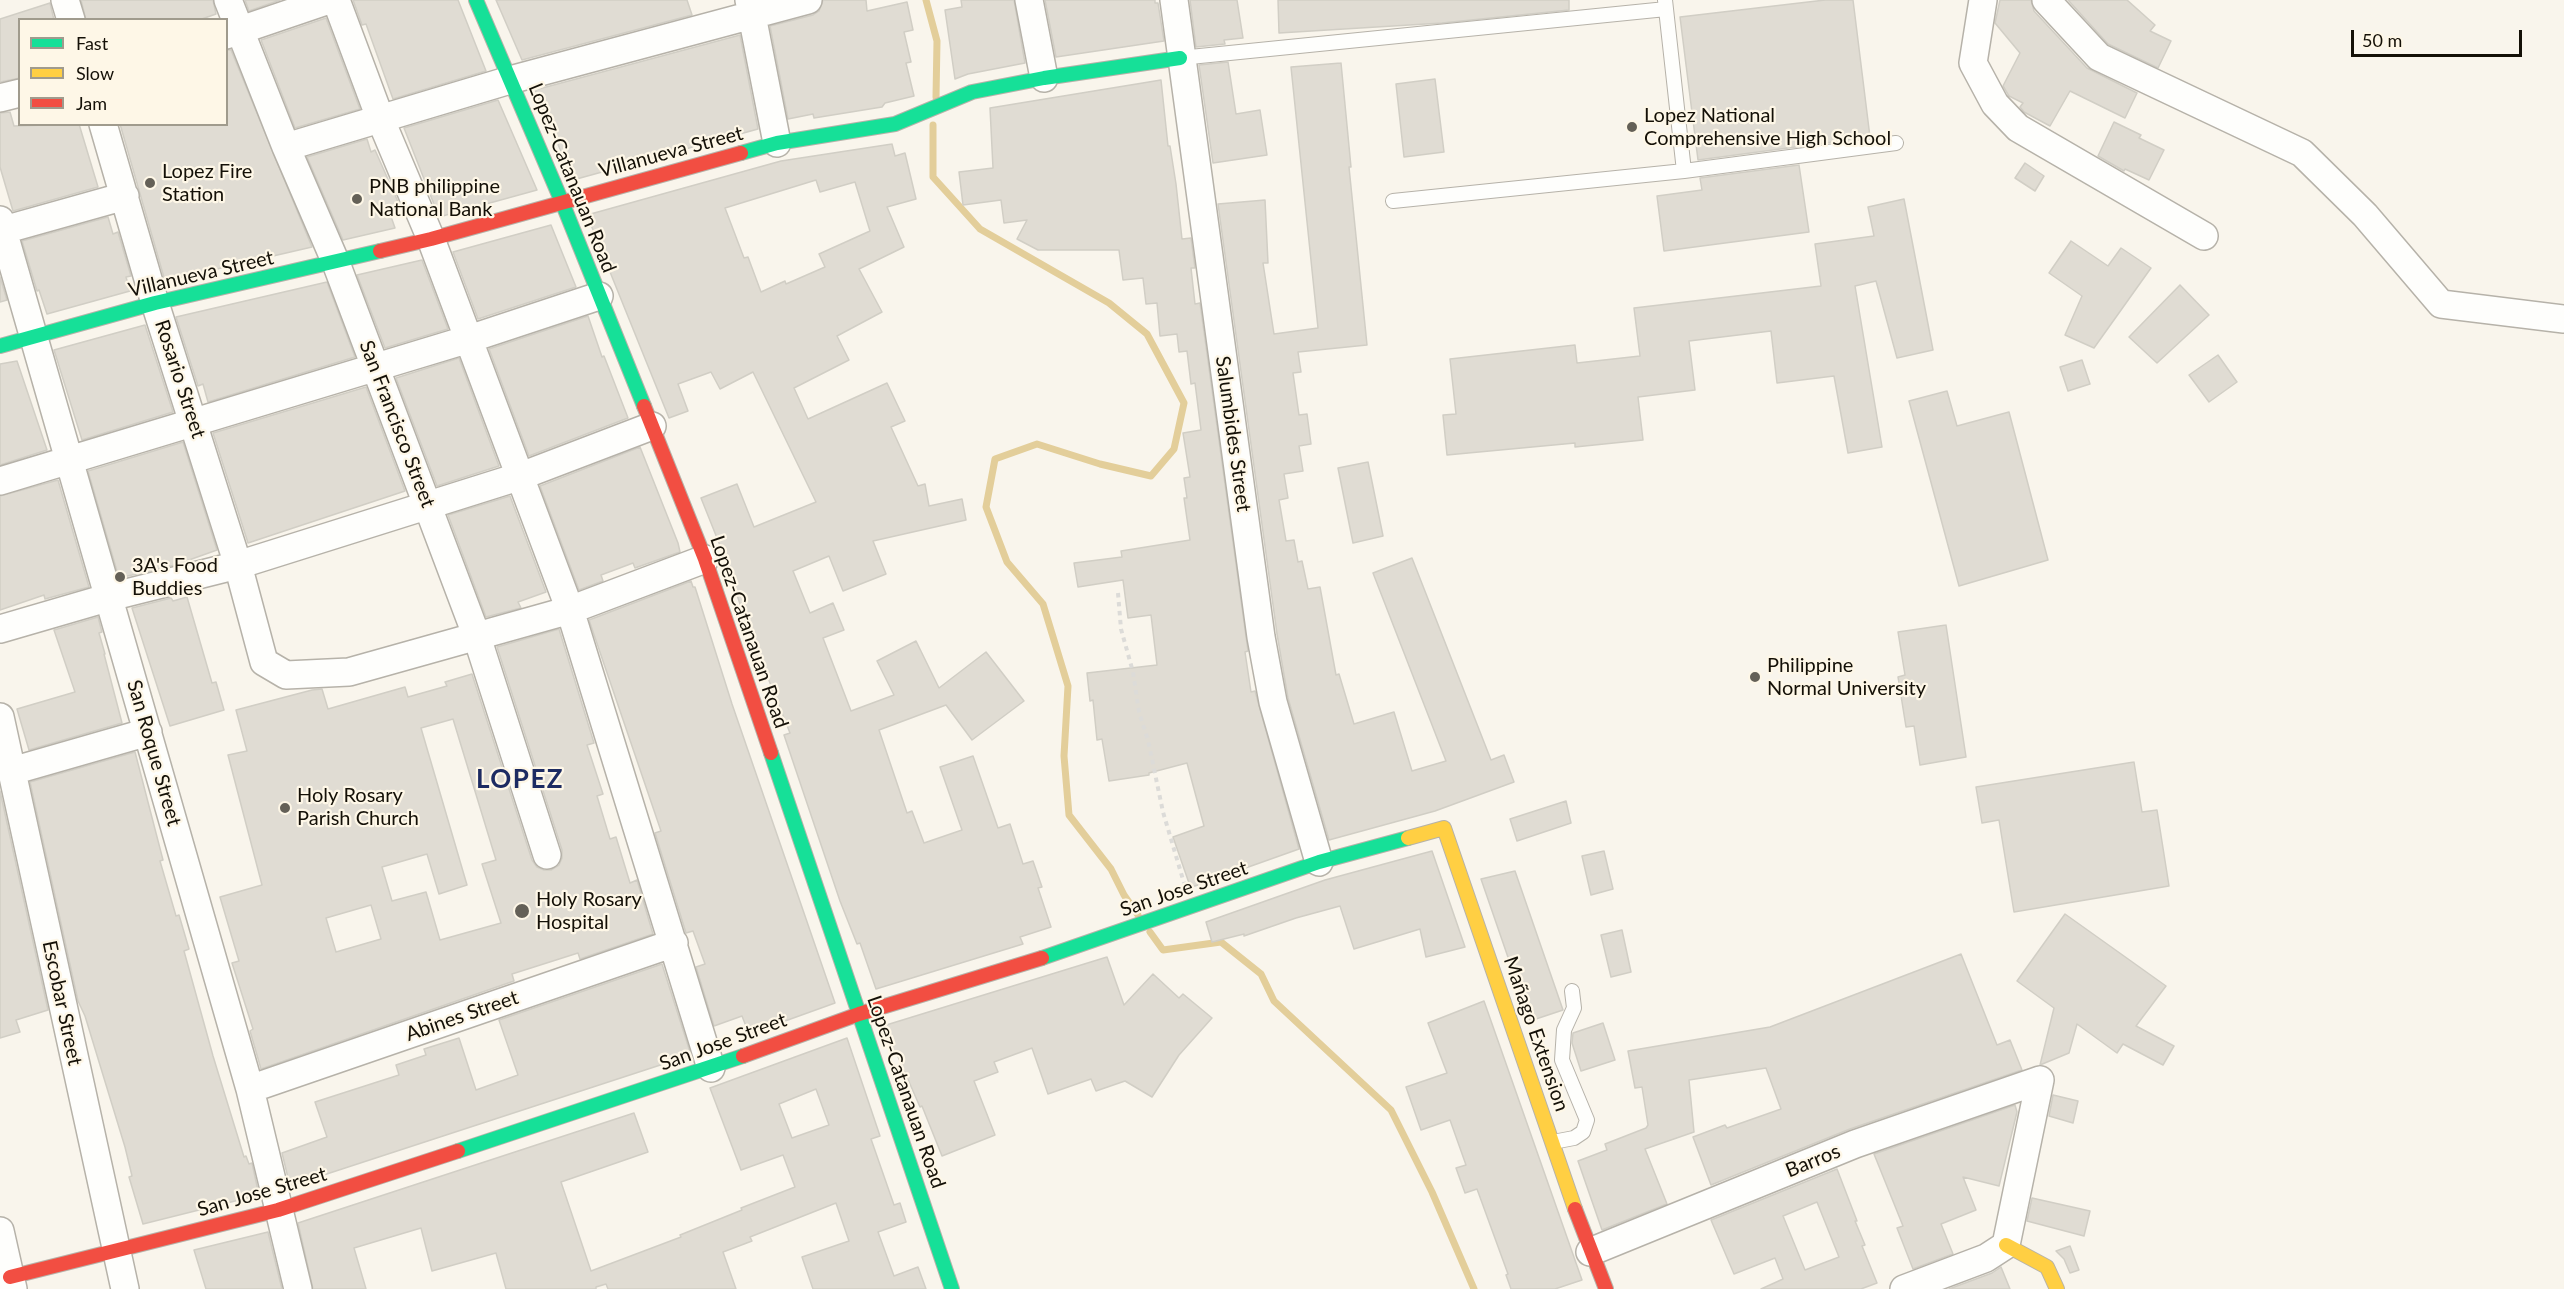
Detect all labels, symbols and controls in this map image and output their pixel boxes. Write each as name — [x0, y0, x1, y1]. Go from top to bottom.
legend — [18, 18, 228, 126]
scale bar — [2354, 18, 2525, 56]
text: 50 m — [2362, 29, 2402, 51]
text: Fast — [76, 32, 108, 54]
text: Slow — [76, 62, 114, 84]
street label: Lopez-Catanauan Road — [523, 80, 621, 276]
text: Jam — [76, 92, 107, 114]
place label: Lopez National Comprehensive High School — [1644, 104, 1891, 151]
marker: Lopez National Comprehensive High School — [1625, 120, 1639, 134]
street label: Villanueva Street — [596, 121, 746, 183]
place label: Lopez Fire Station — [162, 160, 252, 207]
place label: PNB philippine National Bank — [369, 175, 500, 222]
marker: Lopez Fire Station — [143, 176, 157, 190]
marker: PNB philippine National Bank — [350, 192, 364, 206]
street label: Villanueva Street — [126, 246, 276, 302]
street label: Rosario Street — [150, 317, 210, 441]
street label: San Francisco Street — [354, 337, 440, 511]
street label: Salumbides Street — [1210, 355, 1256, 513]
street label: Lopez-Catanauan Road — [705, 533, 793, 731]
place label: 3A's Food Buddies — [132, 554, 218, 601]
marker: 3A's Food Buddies — [113, 570, 127, 584]
place label: Philippine Normal University — [1767, 654, 1926, 701]
marker: Philippine Normal University — [1748, 670, 1762, 684]
street label: San Roque Street — [122, 677, 186, 829]
district label: LOPEZ — [476, 764, 564, 796]
place label: Holy Rosary Parish Church — [297, 784, 419, 831]
marker: Holy Rosary Parish Church — [278, 801, 292, 815]
street label: San Jose Street — [1117, 856, 1251, 922]
place label: Holy Rosary Hospital — [536, 888, 642, 935]
marker: Holy Rosary Hospital — [513, 902, 531, 920]
street label: Escobar Street — [37, 938, 87, 1068]
street label: Mañago Extension — [1498, 953, 1574, 1115]
street label: Abines Street — [402, 986, 522, 1046]
street label: Lopez-Catanauan Road — [862, 993, 950, 1191]
street label: San Jose Street — [656, 1008, 790, 1076]
street label: Barros — [1782, 1139, 1844, 1183]
street label: San Jose Street — [195, 1162, 329, 1222]

